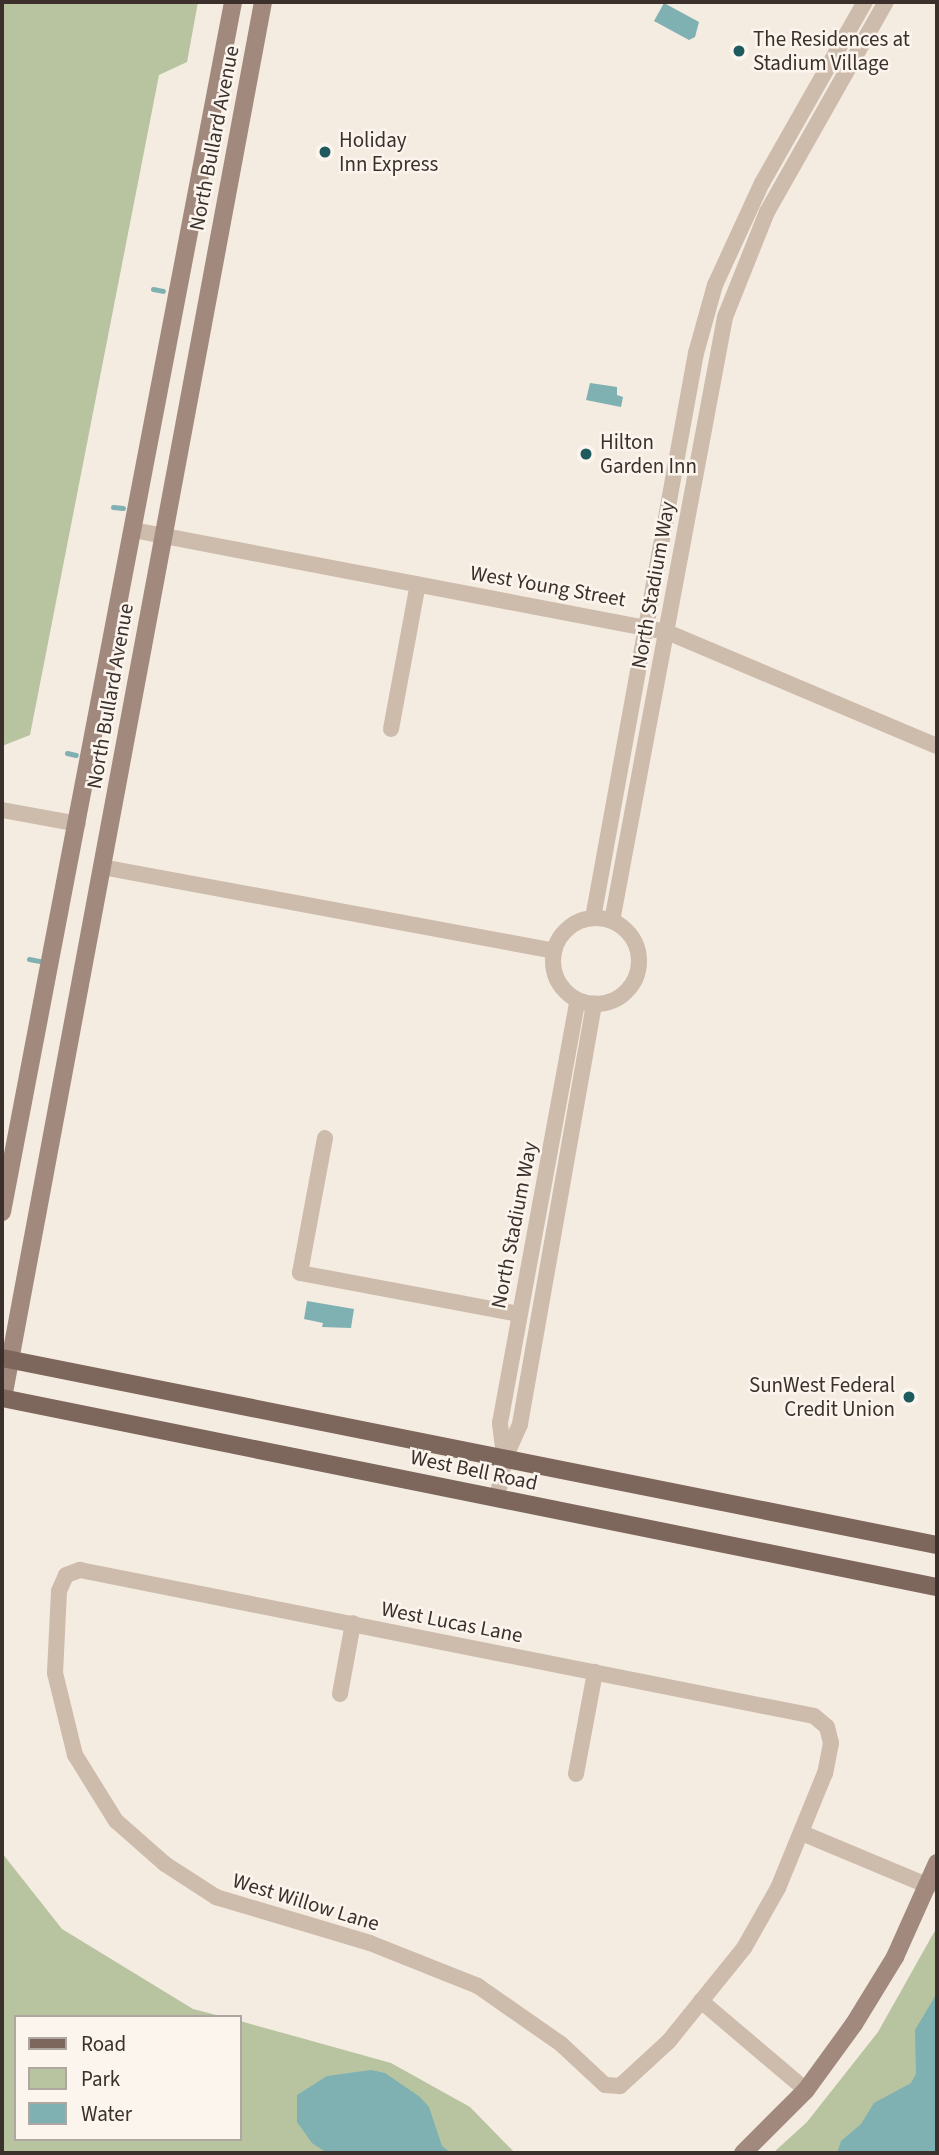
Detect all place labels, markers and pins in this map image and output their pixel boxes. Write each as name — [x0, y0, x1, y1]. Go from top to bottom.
place label: The Residences at Stadium Village — [753, 26, 910, 76]
marker: The Residences at Stadium Village — [731, 43, 747, 59]
place label: Holiday Inn Express — [339, 127, 438, 177]
marker: Holiday Inn Express — [317, 144, 333, 160]
place label: Hilton Garden Inn — [600, 429, 697, 479]
marker: Hilton Garden Inn — [578, 446, 594, 462]
place label: SunWest Federal Credit Union — [749, 1372, 895, 1422]
marker: SunWest Federal Credit Union — [901, 1389, 917, 1405]

